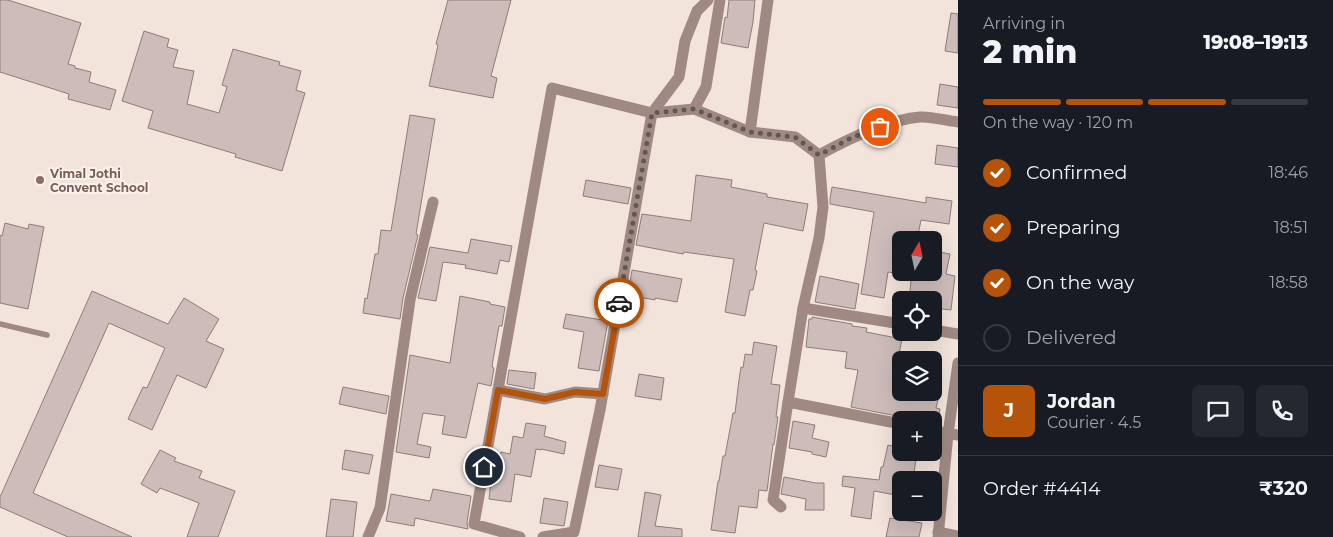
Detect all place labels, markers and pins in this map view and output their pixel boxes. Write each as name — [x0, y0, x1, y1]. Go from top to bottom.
pin — [859, 106, 901, 148]
place label: Vimal Jothi Convent School — [49, 166, 148, 195]
marker: Vimal Jothi Convent School — [34, 174, 46, 186]
pin — [463, 446, 505, 488]

